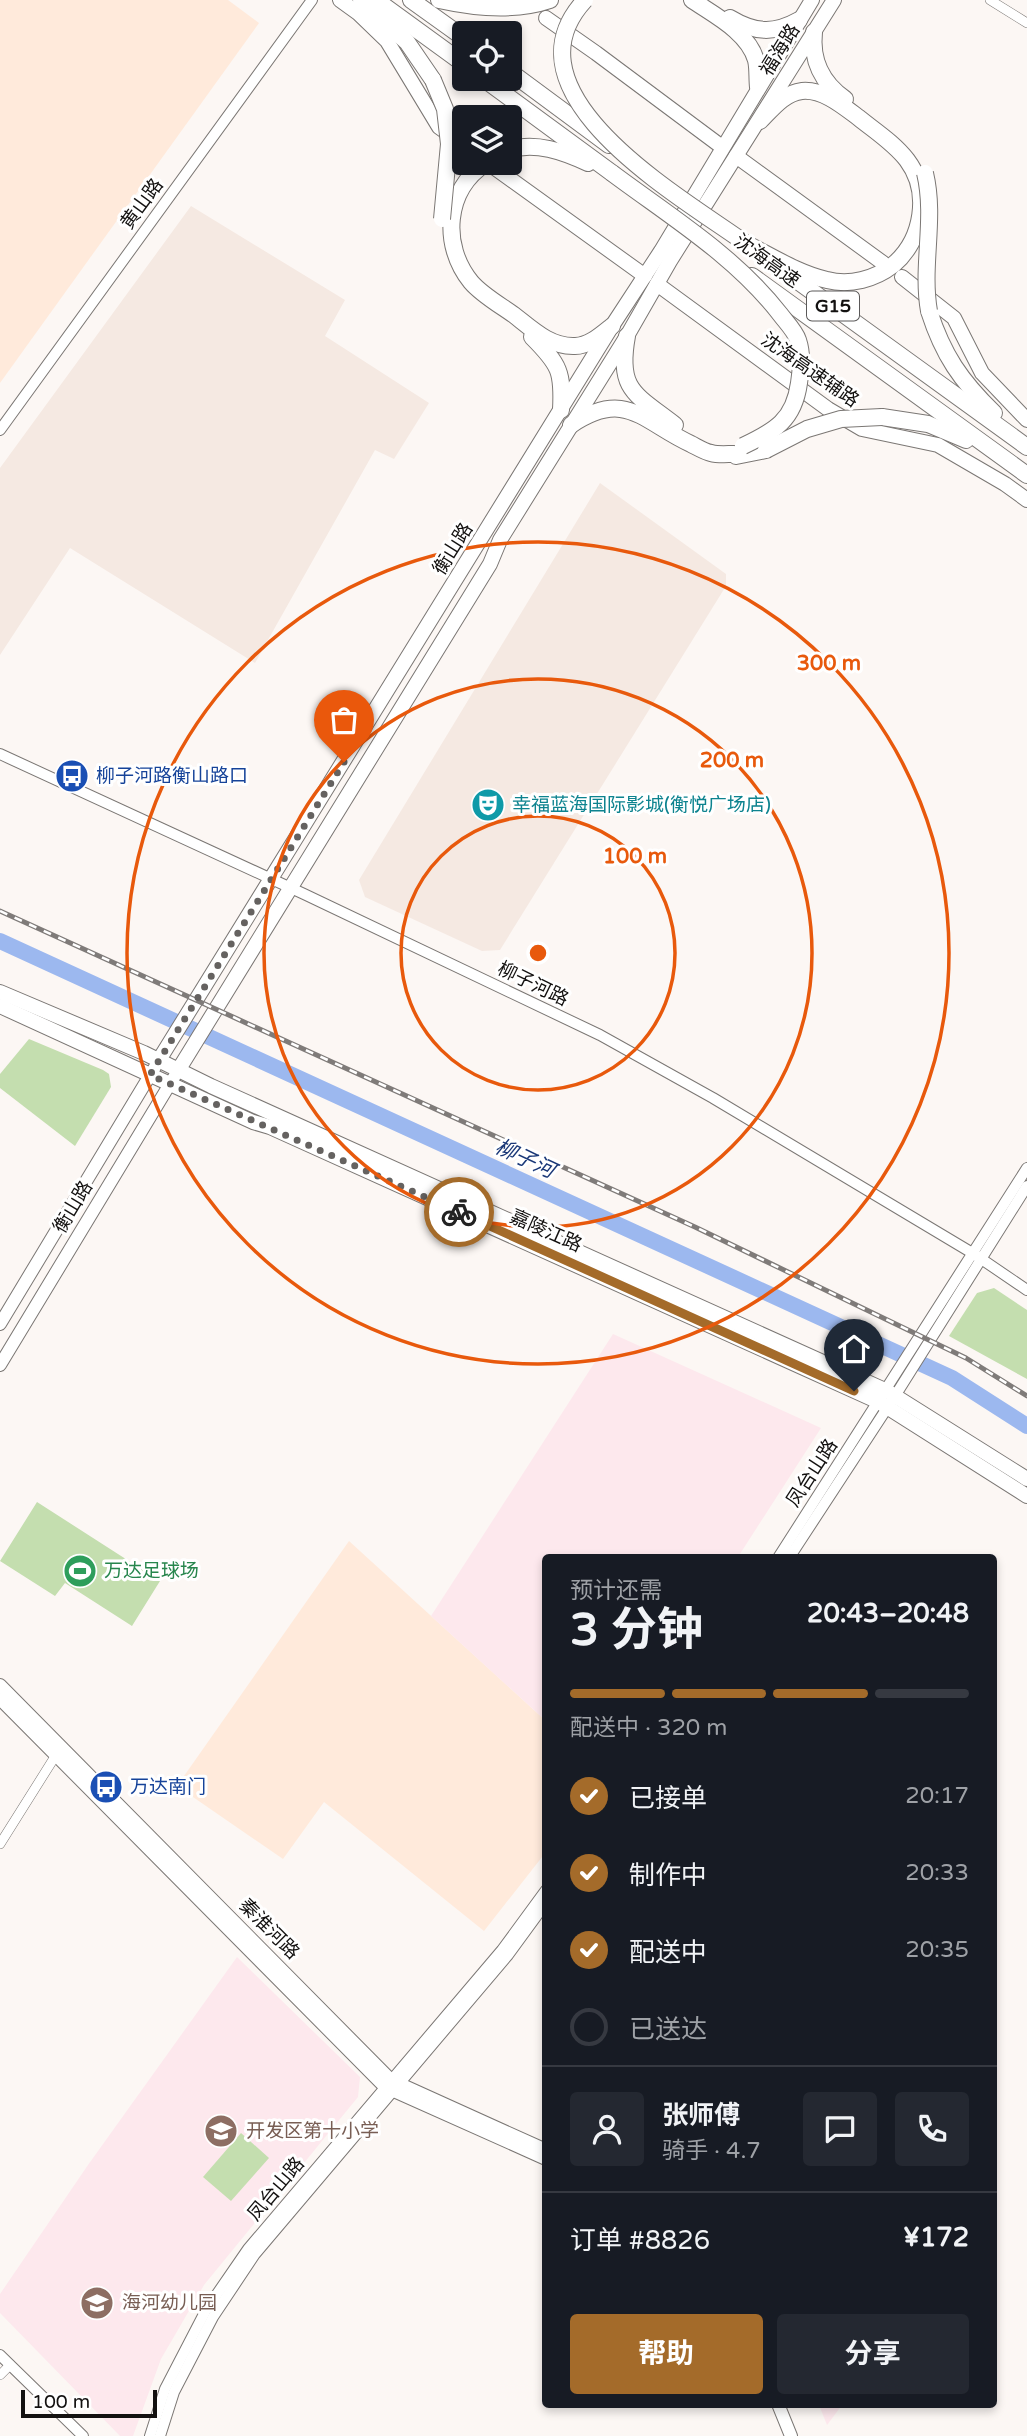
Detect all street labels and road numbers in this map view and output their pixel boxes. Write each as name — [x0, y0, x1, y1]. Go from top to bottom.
street label: 福海路 — [756, 20, 804, 80]
street label: 黄山路 — [116, 174, 168, 234]
street label: 沈海高速 — [730, 230, 804, 292]
road number: G15 — [807, 292, 859, 320]
street label: 沈海高速辅路 — [757, 328, 863, 412]
street label: 衡山路 — [429, 519, 477, 579]
street label: 柳子河路 — [494, 957, 572, 1011]
street label: 衡山路 — [49, 1177, 97, 1237]
street label: 嘉陵江路 — [507, 1205, 585, 1257]
street label: 凤台山路 — [782, 1435, 842, 1511]
street label: 秦淮河路 — [234, 1894, 304, 1964]
street label: 凤台山路 — [243, 2153, 309, 2225]

